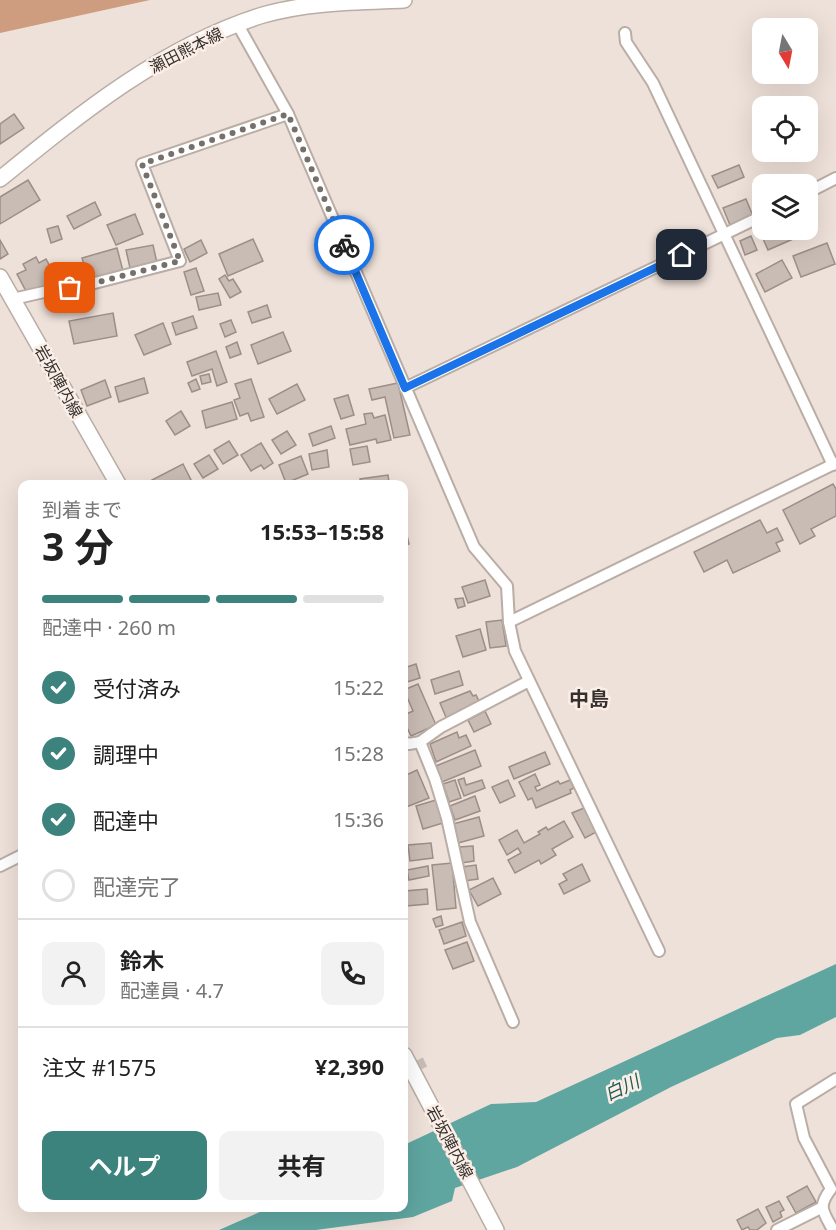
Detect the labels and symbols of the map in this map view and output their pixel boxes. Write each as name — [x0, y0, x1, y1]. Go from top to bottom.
north arrow — [752, 18, 818, 84]
street label: 瀬田熊本線 — [145, 22, 227, 78]
courier — [314, 215, 374, 275]
pin — [656, 229, 707, 280]
pin — [44, 262, 95, 313]
street label: 岩坂陣内線 — [30, 341, 88, 421]
district label: 中島 — [569, 685, 609, 712]
water label: 白川 — [600, 1068, 645, 1106]
street label: 岩坂陣内線 — [422, 1102, 478, 1182]

